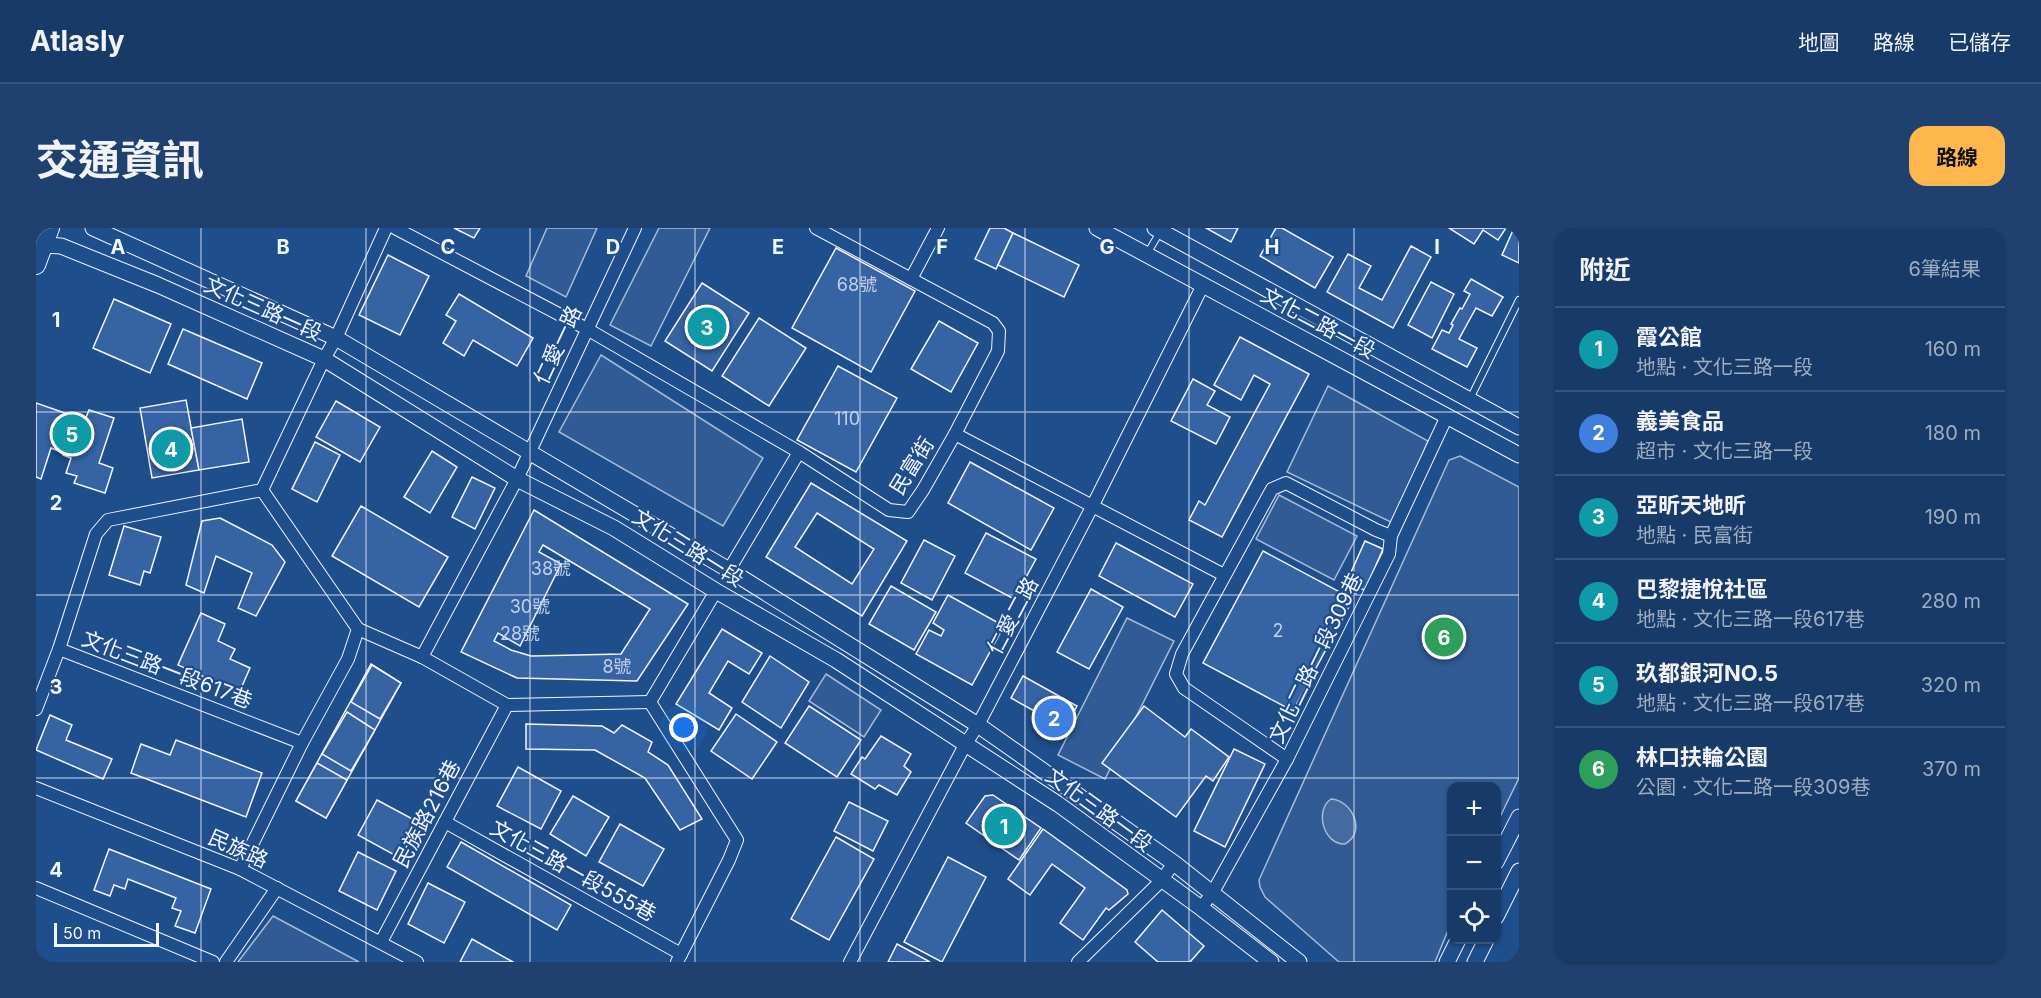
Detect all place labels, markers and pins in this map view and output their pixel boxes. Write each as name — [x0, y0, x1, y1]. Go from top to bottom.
pin: 3 — [688, 304, 726, 350]
pin: 5 — [52, 412, 92, 456]
pin: 4 — [152, 426, 190, 472]
pin: 6 — [1424, 614, 1464, 660]
pin: 2 — [1034, 696, 1074, 740]
pin: 1 — [984, 804, 1024, 848]

